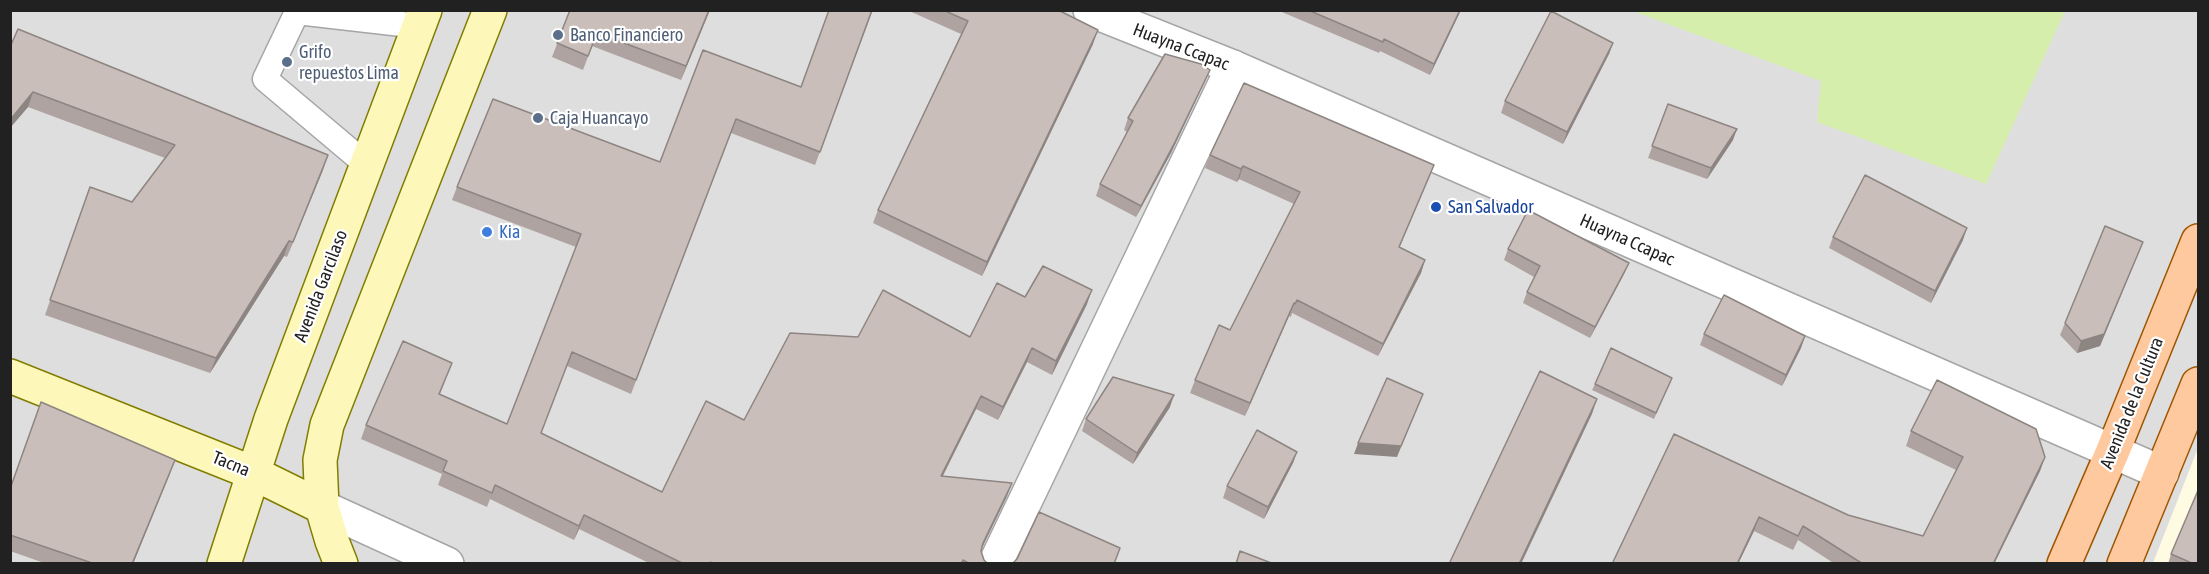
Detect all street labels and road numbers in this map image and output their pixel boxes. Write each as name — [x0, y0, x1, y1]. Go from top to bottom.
street label: Huayna Ccapac — [1130, 19, 1232, 75]
street label: Huayna Ccapac — [1576, 210, 1678, 270]
street label: Avenida Garcilaso — [290, 227, 352, 345]
street label: Avenida de la Cultura — [2096, 334, 2168, 472]
street label: Tacna — [209, 447, 253, 481]

